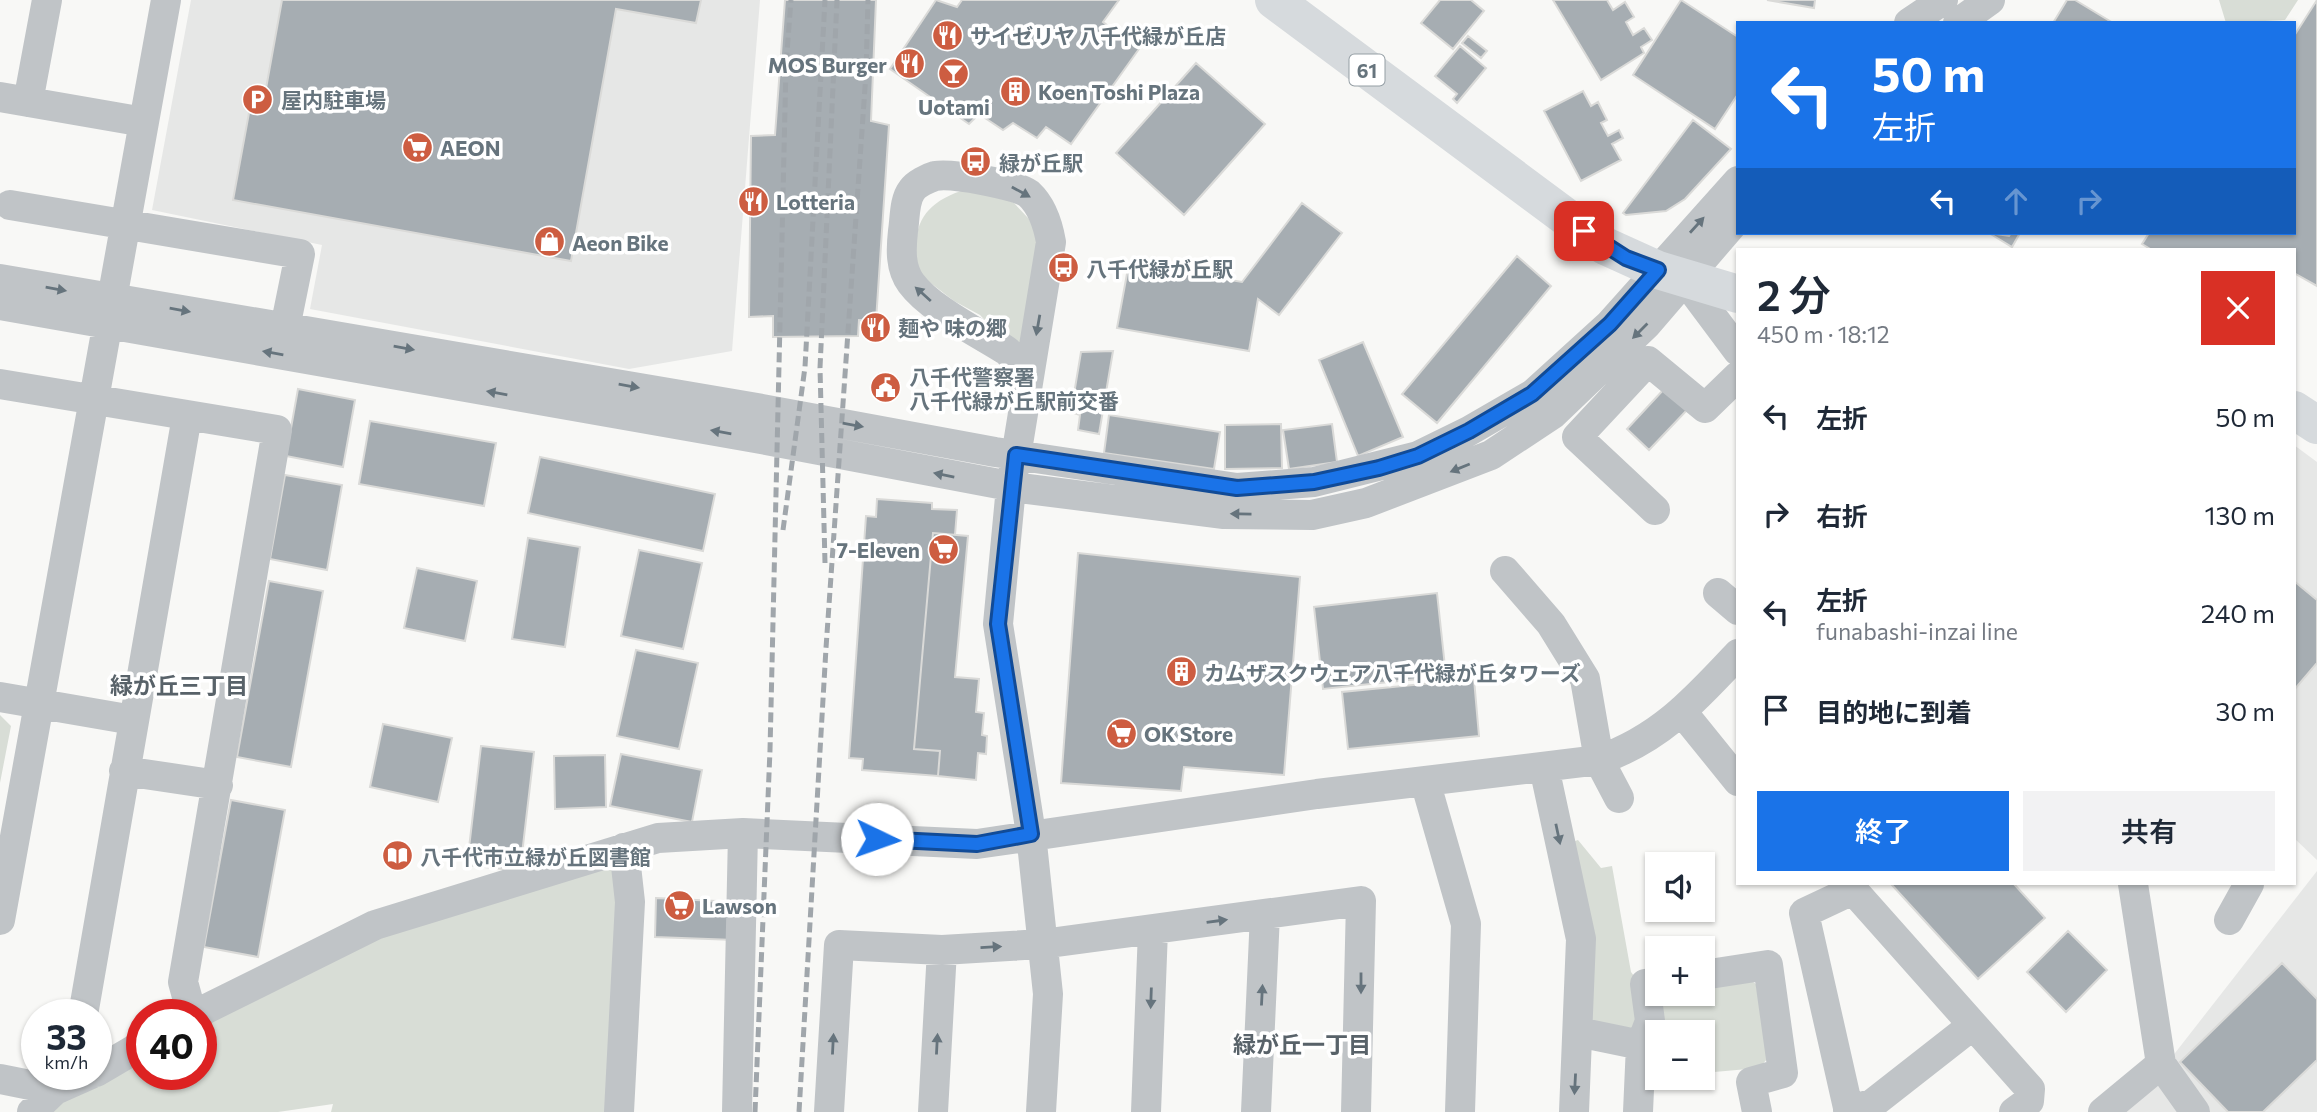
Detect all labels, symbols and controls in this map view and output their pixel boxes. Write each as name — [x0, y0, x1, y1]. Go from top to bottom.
restaurant icon: サイゼリヤ 八千代緑が丘店 — [930, 18, 964, 52]
place label: サイゼリヤ 八千代緑が丘店 — [970, 23, 1226, 48]
text: 50 m — [1872, 42, 1985, 102]
restaurant icon: MOS Burger — [893, 47, 927, 81]
icon: left — [1757, 49, 1848, 140]
place label: MOS Burger — [768, 52, 887, 77]
road number: 61 — [1350, 54, 1384, 86]
bar icon: Uotami — [937, 57, 971, 91]
building icon: Koen Toshi Plaza — [998, 74, 1032, 108]
place label: Koen Toshi Plaza — [1038, 79, 1200, 104]
parking icon: 屋内駐車場 — [241, 82, 275, 116]
place label: 屋内駐車場 — [281, 87, 386, 112]
place label: Uotami — [918, 94, 990, 119]
text: 左折 — [1872, 106, 1936, 146]
supermarket icon: AEON — [400, 130, 434, 164]
place label: AEON — [440, 135, 500, 160]
bus stop icon: 緑が丘駅 — [959, 145, 993, 179]
place label: 緑が丘駅 — [999, 150, 1083, 175]
icon: left — [1924, 182, 1962, 220]
icon: ahead — [1997, 182, 2035, 220]
icon: right — [2070, 182, 2108, 220]
restaurant icon: Lotteria — [736, 184, 770, 218]
one-way arrow — [1011, 186, 1030, 198]
place label: Lotteria — [776, 189, 855, 214]
pin — [1554, 201, 1614, 261]
icon: arrive — [1565, 212, 1603, 250]
one-way arrow — [1689, 217, 1705, 234]
shop icon: Aeon Bike — [532, 225, 566, 259]
place label: Aeon Bike — [572, 230, 669, 255]
bus stop icon: 八千代緑が丘駅 — [1046, 251, 1080, 285]
place label: 八千代緑が丘駅 — [1086, 256, 1233, 281]
text: 2 分 — [1757, 268, 1831, 320]
button: close — [2201, 271, 2275, 345]
one-way arrow — [46, 284, 68, 295]
one-way arrow — [914, 286, 932, 302]
one-way arrow — [169, 305, 191, 316]
restaurant icon: 麺や 味の郷 — [858, 310, 892, 344]
one-way arrow — [1032, 314, 1043, 336]
place label: 麺や 味の郷 — [898, 315, 1007, 340]
text: 450 m · 18:12 — [1757, 320, 1890, 348]
one-way arrow — [1632, 322, 1648, 339]
one-way arrow — [394, 343, 416, 354]
one-way arrow — [262, 347, 284, 358]
place label: 八千代警察署 八千代緑が丘駅前交番 — [909, 364, 1119, 413]
public building icon: 八千代警察署 八千代緑が丘駅前交番 — [869, 371, 903, 405]
one-way arrow — [618, 381, 640, 392]
one-way arrow — [486, 387, 508, 398]
icon: left — [1757, 397, 1795, 435]
text: 50 m — [2215, 401, 2275, 432]
text: 左折 — [1816, 402, 1868, 433]
one-way arrow — [842, 420, 864, 431]
one-way arrow — [710, 426, 732, 437]
one-way arrow — [1450, 462, 1471, 473]
one-way arrow — [933, 469, 955, 480]
icon: right — [1757, 495, 1795, 533]
text: 130 m — [2204, 499, 2275, 530]
text: 右折 — [1816, 500, 1868, 531]
one-way arrow — [1229, 508, 1251, 520]
supermarket icon: 7-Eleven — [926, 532, 960, 566]
place label: 7-Eleven — [836, 537, 920, 562]
text: 左折 — [1816, 584, 1868, 615]
icon: left — [1757, 593, 1795, 631]
text: 240 m — [2201, 597, 2275, 628]
text: funabashi-inzai line — [1816, 617, 2018, 645]
building icon: カムザスクウェア八千代緑が丘タワーズ — [1164, 655, 1198, 689]
place label: カムザスクウェア八千代緑が丘タワーズ — [1204, 660, 1581, 685]
district label: 緑が丘三丁目 — [110, 671, 248, 699]
icon: arrive — [1757, 691, 1795, 729]
text: 30 m — [2216, 695, 2275, 726]
text: 目的地に到着 — [1816, 696, 1972, 727]
supermarket icon: OK Store — [1104, 716, 1138, 750]
place label: OK Store — [1144, 721, 1233, 746]
button: 終了 — [1757, 791, 2009, 871]
button: 共有 — [2023, 791, 2275, 871]
position arrow — [840, 802, 914, 876]
one-way arrow — [1553, 823, 1564, 845]
library icon: 八千代市立緑が丘図書館 — [380, 839, 414, 873]
place label: 八千代市立緑が丘図書館 — [420, 844, 651, 869]
map controls — [1645, 852, 1715, 1090]
button: sound — [1645, 852, 1715, 922]
supermarket icon: Lawson — [662, 888, 696, 922]
place label: Lawson — [702, 893, 777, 918]
one-way arrow — [1206, 915, 1228, 926]
button: + — [1645, 936, 1715, 1006]
one-way arrow — [980, 941, 1002, 952]
one-way arrow — [1355, 973, 1366, 995]
one-way arrow — [1256, 984, 1267, 1006]
one-way arrow — [1145, 987, 1156, 1009]
speed limit sign: 40 — [126, 999, 217, 1090]
text: 33 — [46, 1014, 87, 1057]
button: − — [1645, 1020, 1715, 1090]
district label: 緑が丘一丁目 — [1233, 1030, 1371, 1058]
one-way arrow — [828, 1033, 839, 1055]
one-way arrow — [932, 1033, 943, 1055]
text: km/h — [45, 1051, 88, 1073]
one-way arrow — [1569, 1073, 1580, 1095]

